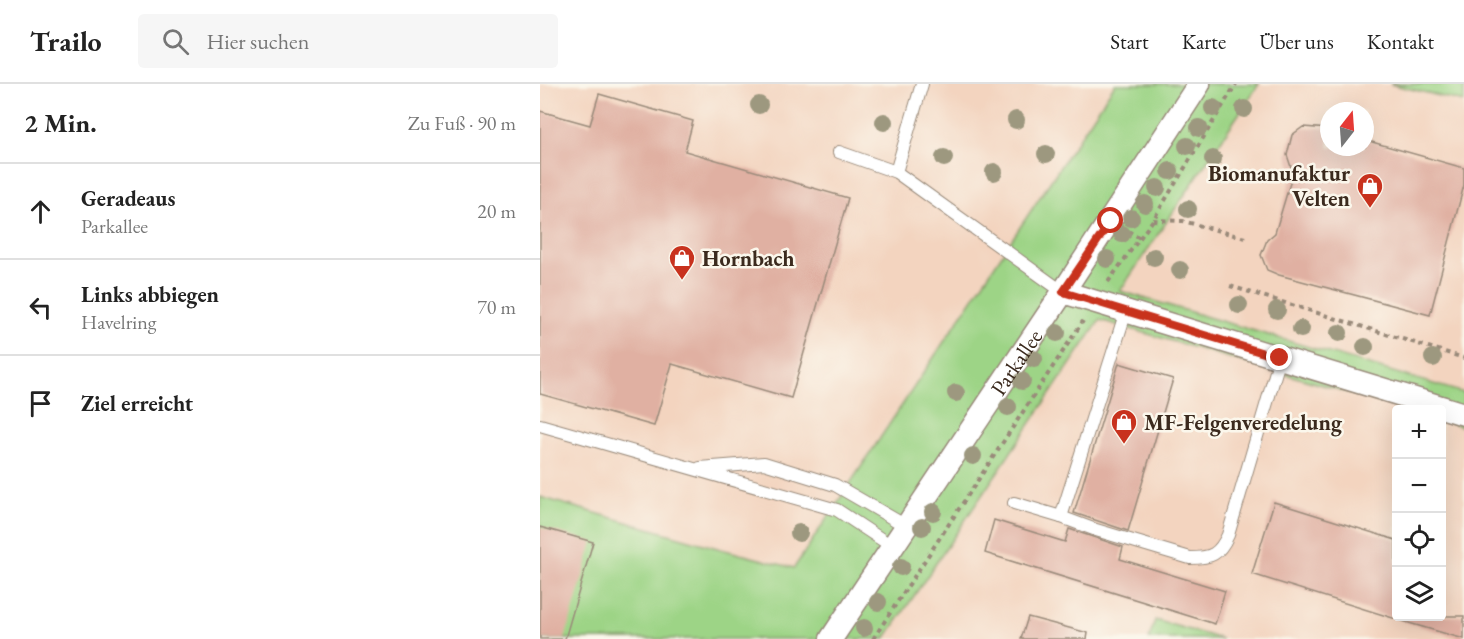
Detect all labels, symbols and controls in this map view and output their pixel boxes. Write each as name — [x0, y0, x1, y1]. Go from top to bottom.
search box — [138, 14, 558, 68]
text: Trailo — [30, 23, 102, 59]
icon: search — [159, 25, 192, 58]
text: Hier suchen — [207, 27, 309, 56]
text: Start — [1110, 28, 1149, 55]
text: Karte — [1182, 28, 1226, 55]
text: Über uns — [1259, 28, 1334, 55]
text: Kontakt — [1367, 28, 1434, 55]
north arrow — [1320, 102, 1374, 156]
text: 2 Min. — [24, 106, 97, 140]
text: Zu Fuß · 90 m — [408, 110, 516, 136]
place label: Biomanufaktur Velten — [1208, 159, 1351, 213]
shop icon: Biomanufaktur Velten — [1355, 171, 1385, 209]
text: Geradeaus — [81, 184, 175, 213]
icon: ahead — [24, 195, 57, 228]
text: 20 m — [477, 198, 516, 224]
route start — [1097, 207, 1123, 233]
text: Parkallee — [81, 213, 148, 239]
shop icon: Hornbach — [667, 243, 697, 281]
place label: Hornbach — [702, 244, 795, 273]
text: Links abbiegen — [81, 280, 219, 309]
icon: left — [24, 291, 57, 324]
text: 70 m — [477, 294, 516, 320]
text: Havelring — [81, 309, 156, 335]
street label: Parkallee — [984, 323, 1049, 401]
route end — [1266, 344, 1292, 370]
icon: arrive — [24, 387, 57, 420]
text: Ziel erreicht — [81, 389, 193, 418]
map controls — [1392, 405, 1446, 621]
button: + — [1392, 405, 1446, 459]
shop icon: MF-Felgenveredelung — [1109, 407, 1139, 445]
place label: MF-Felgenveredelung — [1144, 408, 1343, 437]
button: − — [1392, 459, 1446, 513]
button: locate — [1392, 513, 1446, 567]
button: layers — [1392, 567, 1446, 621]

